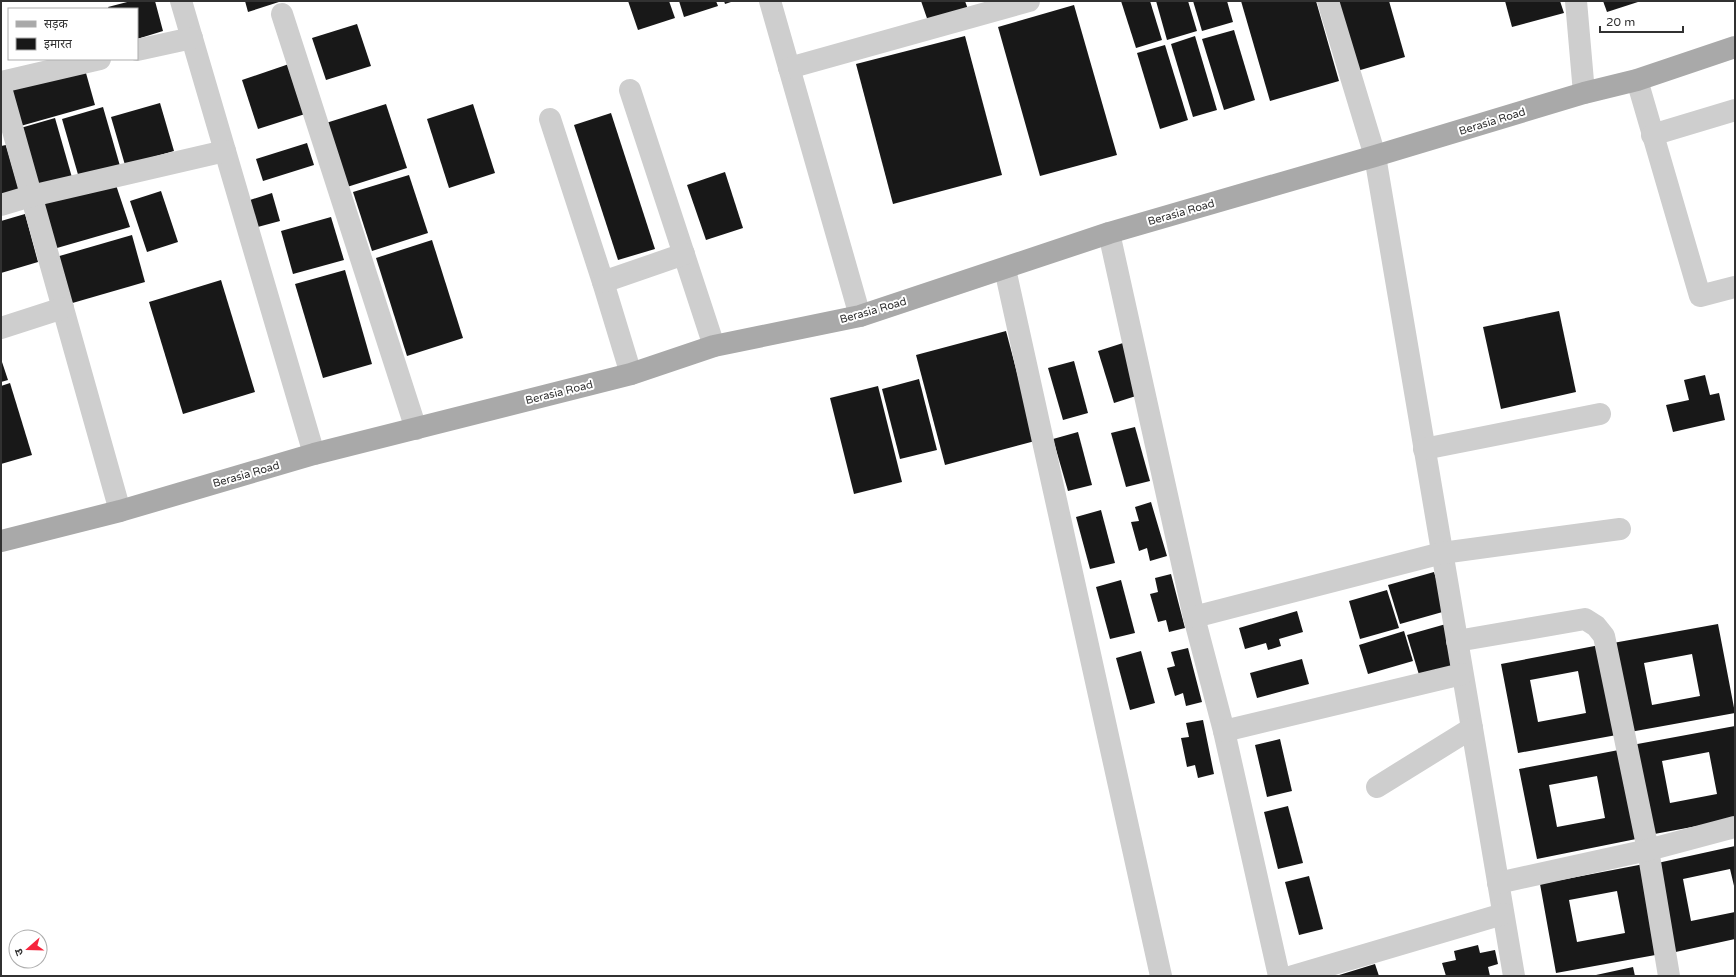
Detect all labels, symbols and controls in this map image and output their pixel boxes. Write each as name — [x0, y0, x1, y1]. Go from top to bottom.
legend — [8, 8, 138, 60]
scale bar — [1600, 8, 1683, 34]
text: 20 m — [1606, 15, 1635, 29]
text: सड़क — [44, 17, 69, 31]
text: इमारत — [44, 37, 73, 51]
street label: Berasia Road — [1457, 105, 1527, 138]
street label: Berasia Road — [1146, 197, 1216, 228]
street label: Berasia Road — [838, 295, 908, 326]
street label: Berasia Road — [524, 378, 594, 407]
street label: Berasia Road — [211, 459, 281, 490]
north arrow — [8, 929, 48, 969]
text: उ — [12, 946, 26, 957]

